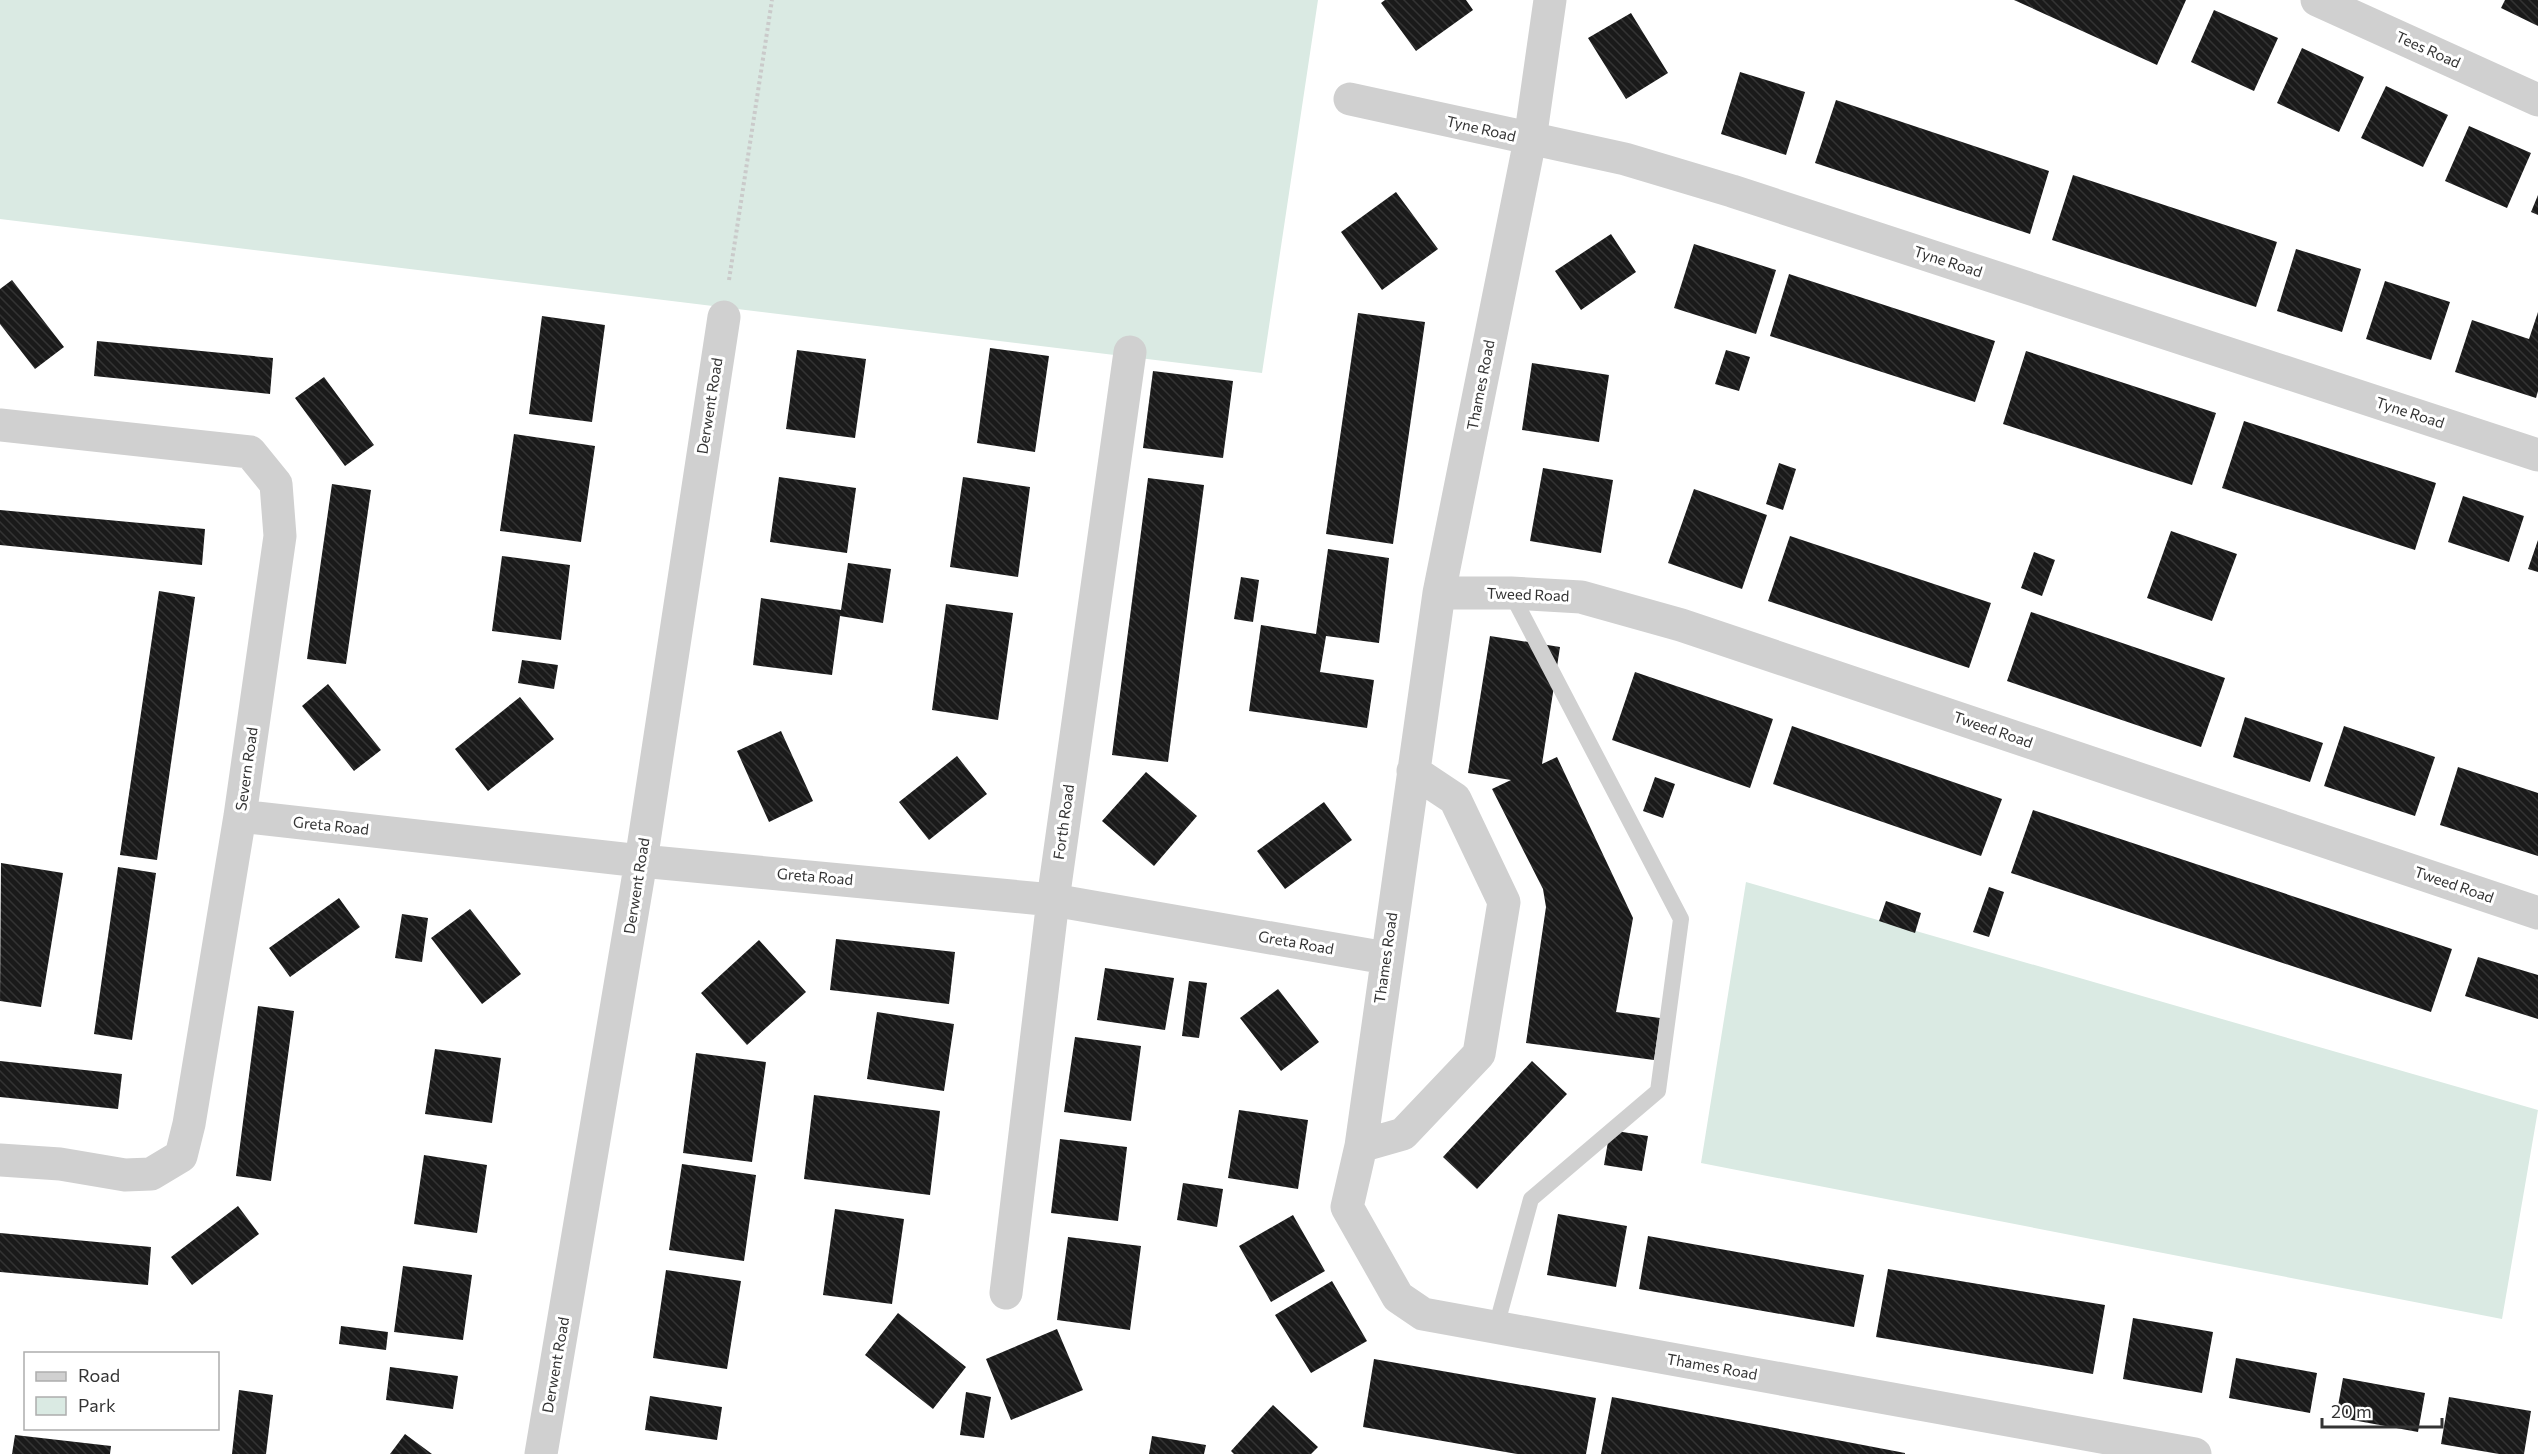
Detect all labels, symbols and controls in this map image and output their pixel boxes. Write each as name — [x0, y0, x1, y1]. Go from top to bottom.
street label: Tees Road — [2393, 27, 2464, 71]
street label: Tyne Road — [1445, 111, 1518, 145]
street label: Tyne Road — [1912, 242, 1985, 281]
street label: Thames Road — [1462, 338, 1498, 432]
street label: Derwent Road — [693, 356, 726, 455]
street label: Tyne Road — [2374, 393, 2447, 432]
street label: Tweed Road — [1486, 584, 1570, 604]
street label: Tweed Road — [1951, 707, 2035, 751]
street label: Severn Road — [231, 726, 261, 812]
street label: Forth Road — [1049, 783, 1077, 861]
street label: Greta Road — [292, 812, 370, 838]
street label: Derwent Road — [620, 836, 653, 935]
street label: Tweed Road — [2412, 862, 2496, 906]
street label: Greta Road — [776, 864, 854, 888]
street label: Thames Road — [1370, 911, 1400, 1005]
street label: Greta Road — [1257, 927, 1335, 958]
street label: Derwent Road — [538, 1315, 572, 1414]
street label: Thames Road — [1665, 1349, 1759, 1383]
legend — [24, 1352, 219, 1430]
text: Road — [78, 1364, 120, 1386]
scale bar — [2322, 1391, 2442, 1429]
text: Park — [78, 1394, 116, 1416]
text: 20 m — [2331, 1400, 2372, 1422]

